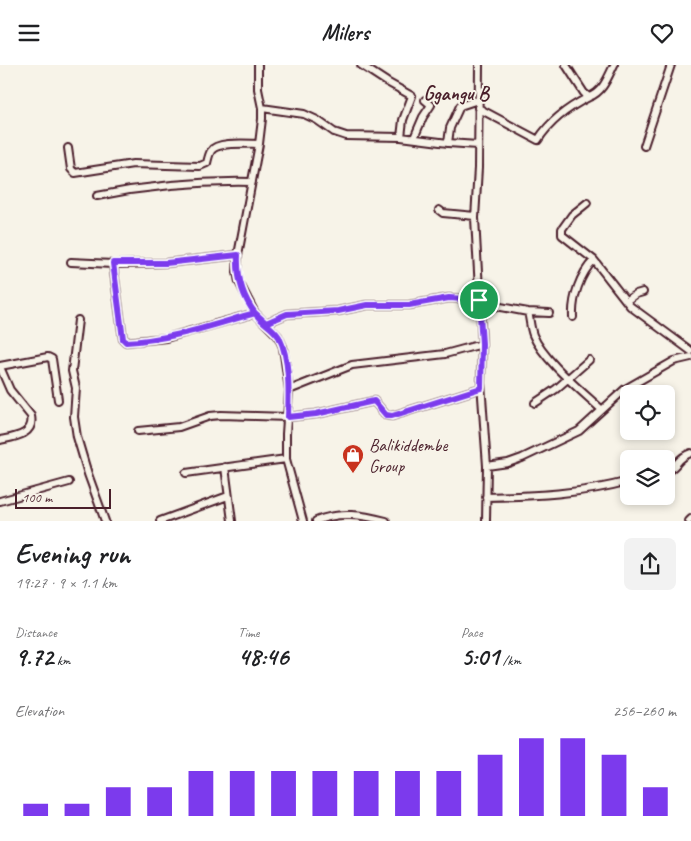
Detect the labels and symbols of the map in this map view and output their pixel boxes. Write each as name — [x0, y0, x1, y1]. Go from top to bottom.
district label: Ggangu B — [423, 81, 490, 106]
pin — [458, 279, 500, 321]
place label: Balikiddembe Group — [369, 434, 448, 477]
shop icon: Balikiddembe Group — [341, 443, 365, 474]
scale bar — [15, 486, 111, 509]

